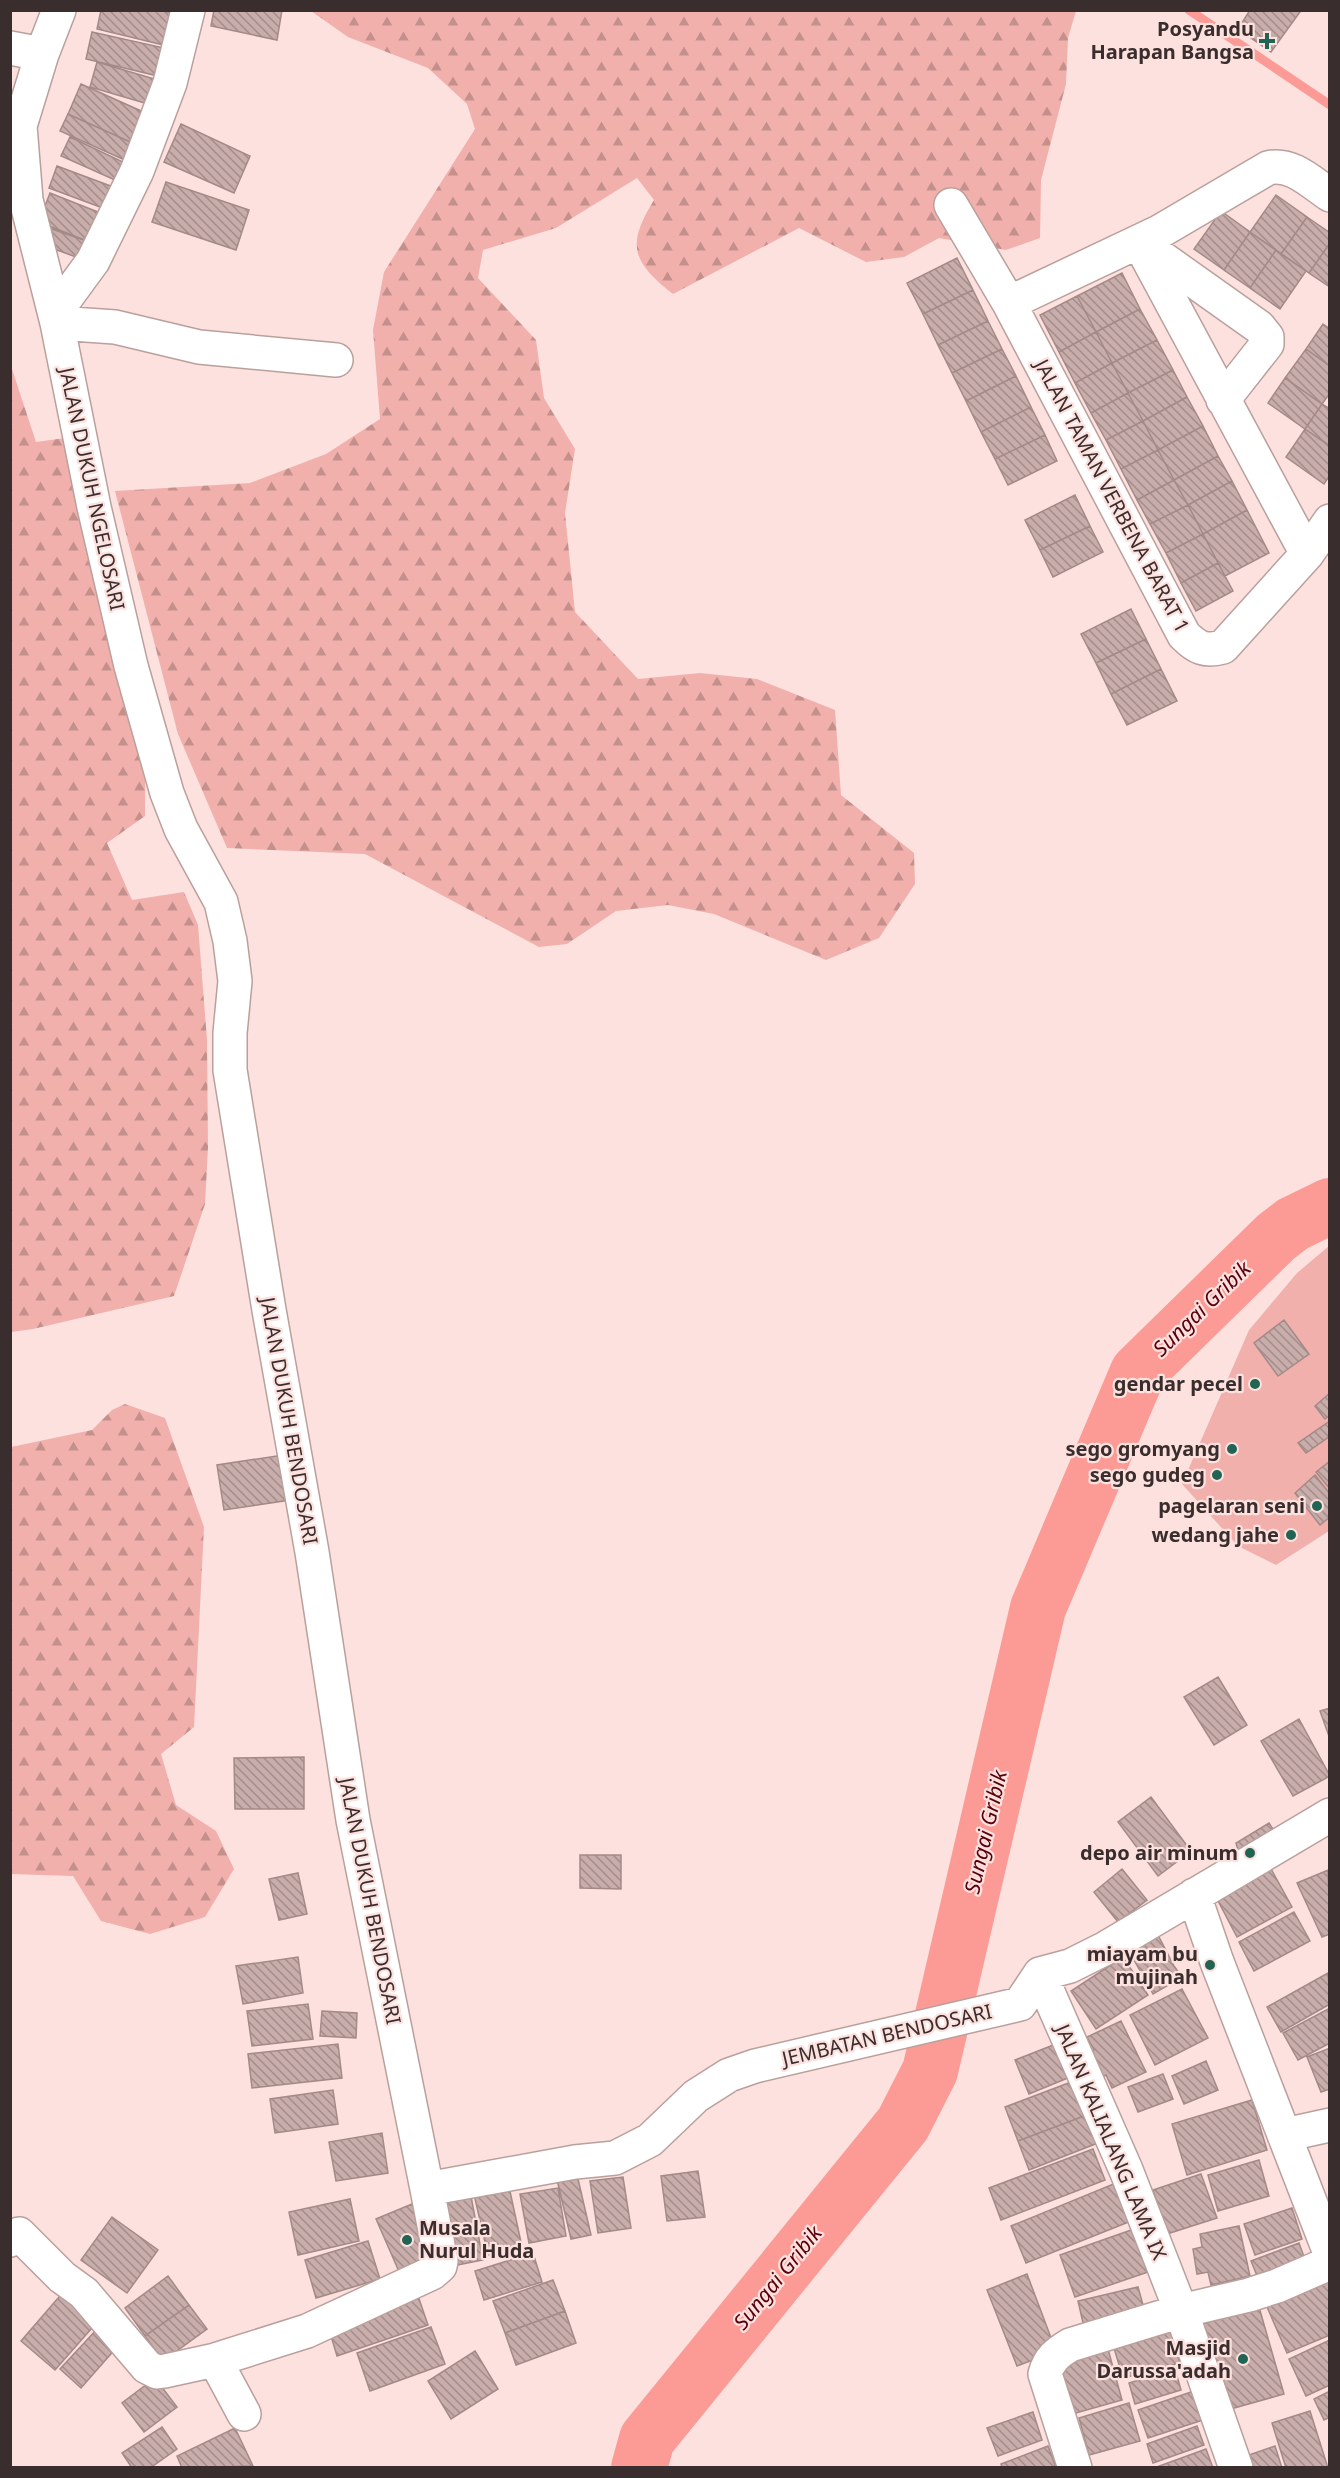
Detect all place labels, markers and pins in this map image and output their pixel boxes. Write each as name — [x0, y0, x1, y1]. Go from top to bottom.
place label: Posyandu Harapan Bangsa — [1090, 15, 1254, 65]
marker: Posyandu Harapan Bangsa — [1258, 32, 1276, 50]
place label: gendar pecel — [1114, 1370, 1243, 1397]
marker: gendar pecel — [1248, 1377, 1262, 1391]
place label: sego gromyang — [1065, 1435, 1220, 1462]
marker: sego gromyang — [1225, 1442, 1239, 1456]
place label: sego gudeg — [1090, 1461, 1205, 1488]
marker: sego gudeg — [1210, 1468, 1224, 1482]
place label: pagelaran seni — [1158, 1492, 1305, 1519]
marker: pagelaran seni — [1310, 1499, 1324, 1513]
place label: wedang jahe — [1152, 1521, 1279, 1548]
marker: wedang jahe — [1284, 1528, 1298, 1542]
place label: depo air minum — [1080, 1839, 1238, 1866]
marker: depo air minum — [1243, 1846, 1257, 1860]
place label: miayam bu mujinah — [1087, 1940, 1198, 1990]
marker: miayam bu mujinah — [1203, 1958, 1217, 1972]
place label: Musala Nurul Huda — [419, 2214, 534, 2264]
marker: Musala Nurul Huda — [400, 2233, 414, 2247]
place label: Masjid Darussa'adah — [1096, 2334, 1231, 2384]
marker: Masjid Darussa'adah — [1236, 2352, 1250, 2366]

